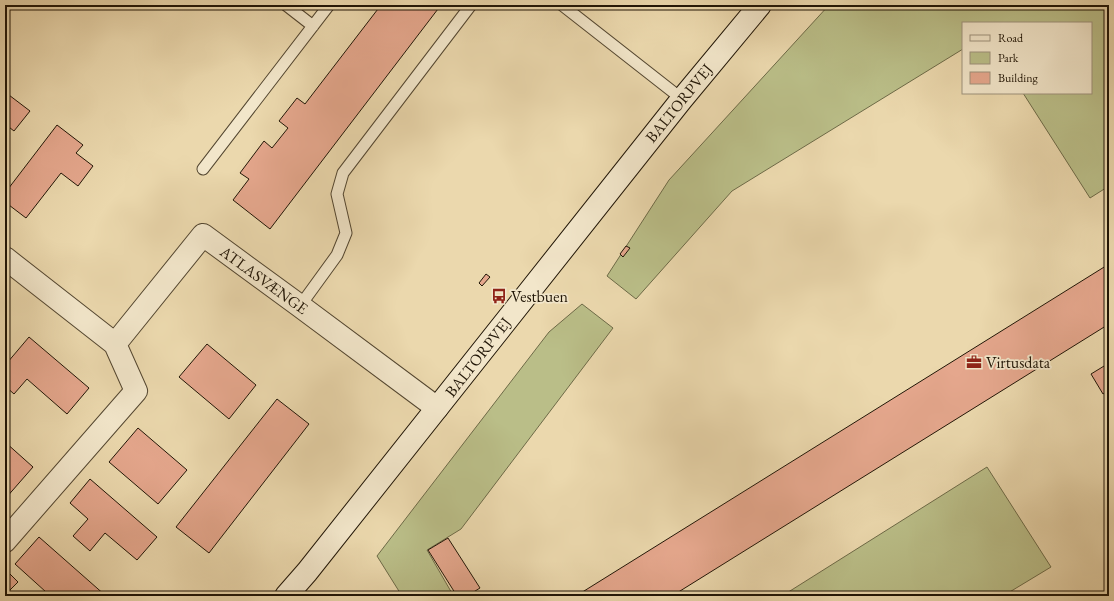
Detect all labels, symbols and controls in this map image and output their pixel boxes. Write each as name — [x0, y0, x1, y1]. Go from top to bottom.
legend — [962, 22, 1092, 94]
text: Road — [998, 30, 1024, 46]
text: Park — [998, 50, 1019, 66]
street label: BALTORPVEJ — [641, 59, 717, 147]
text: Building — [998, 70, 1039, 86]
street label: ATLASVÆNGE — [215, 240, 312, 319]
place label: Vestbuen — [511, 286, 568, 307]
bus stop icon: Vestbuen — [490, 287, 508, 305]
street label: BALTORPVEJ — [440, 313, 516, 401]
place label: Virtusdata — [986, 352, 1051, 373]
office icon: Virtusdata — [965, 353, 983, 371]

